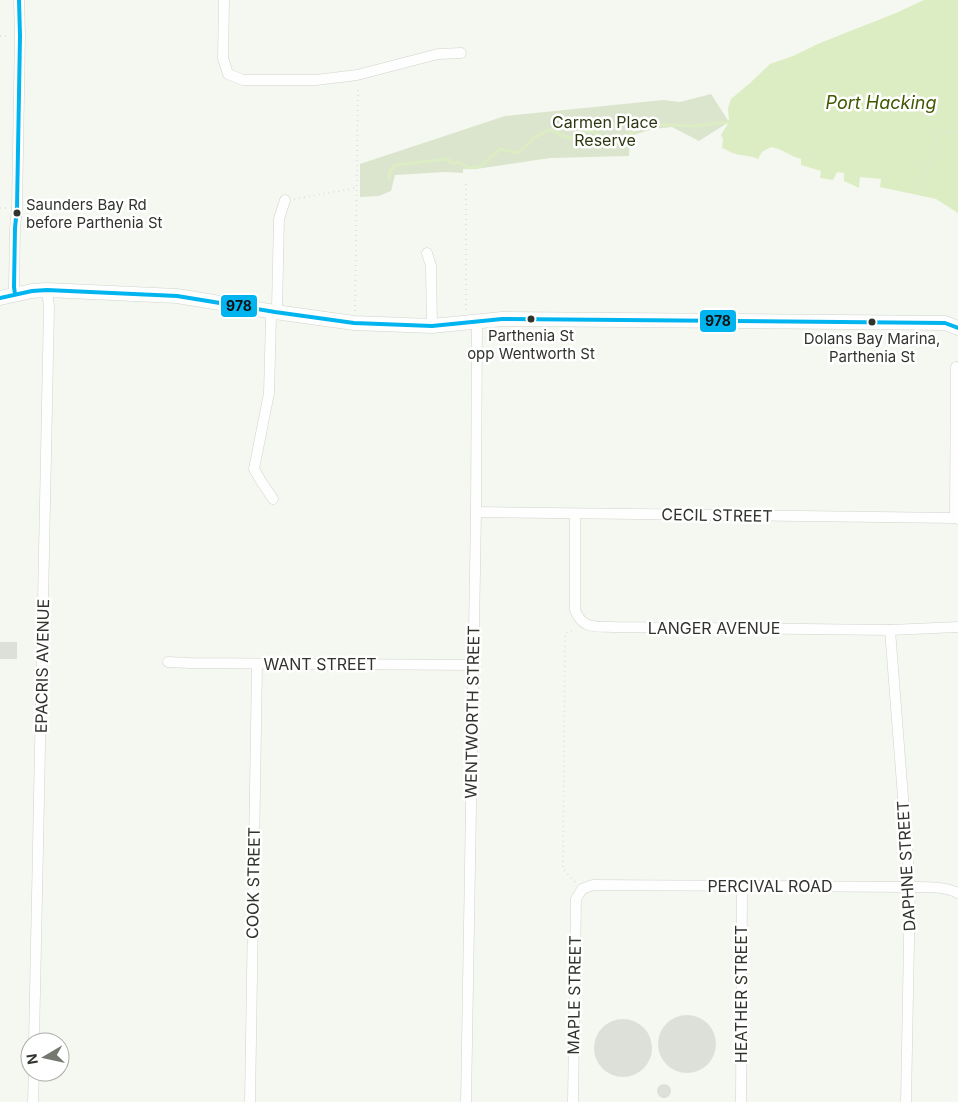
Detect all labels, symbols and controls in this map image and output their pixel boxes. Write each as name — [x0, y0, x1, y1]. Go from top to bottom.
water label: Port Hacking — [826, 92, 936, 113]
park label: Carmen Place Reserve — [552, 112, 658, 150]
place label: Saunders Bay Rd before Parthenia St — [26, 195, 163, 232]
marker: Saunders Bay Rd before Parthenia St — [12, 208, 22, 218]
line badge: 978 — [220, 294, 258, 318]
text: 978 — [226, 297, 252, 314]
line badge: 978 — [699, 309, 737, 333]
text: 978 — [705, 312, 731, 329]
marker: Parthenia St opp Wentworth St — [526, 314, 536, 324]
marker: Dolans Bay Marina, Parthenia St — [867, 317, 877, 327]
place label: Parthenia St opp Wentworth St — [467, 326, 595, 363]
place label: Dolans Bay Marina, Parthenia St — [804, 329, 940, 366]
street label: CECIL STREET — [661, 504, 773, 526]
street label: EPACRIS AVENUE — [31, 599, 53, 733]
street label: LANGER AVENUE — [648, 618, 780, 638]
street label: WENTWORTH STREET — [460, 625, 484, 799]
street label: WANT STREET — [263, 654, 377, 674]
street label: DAPHNE STREET — [893, 800, 919, 932]
street label: COOK STREET — [242, 827, 264, 939]
street label: PERCIVAL ROAD — [707, 876, 833, 896]
street label: HEATHER STREET — [731, 925, 751, 1063]
street label: MAPLE STREET — [563, 935, 585, 1055]
north arrow — [20, 1032, 70, 1082]
text: N — [22, 1053, 41, 1066]

